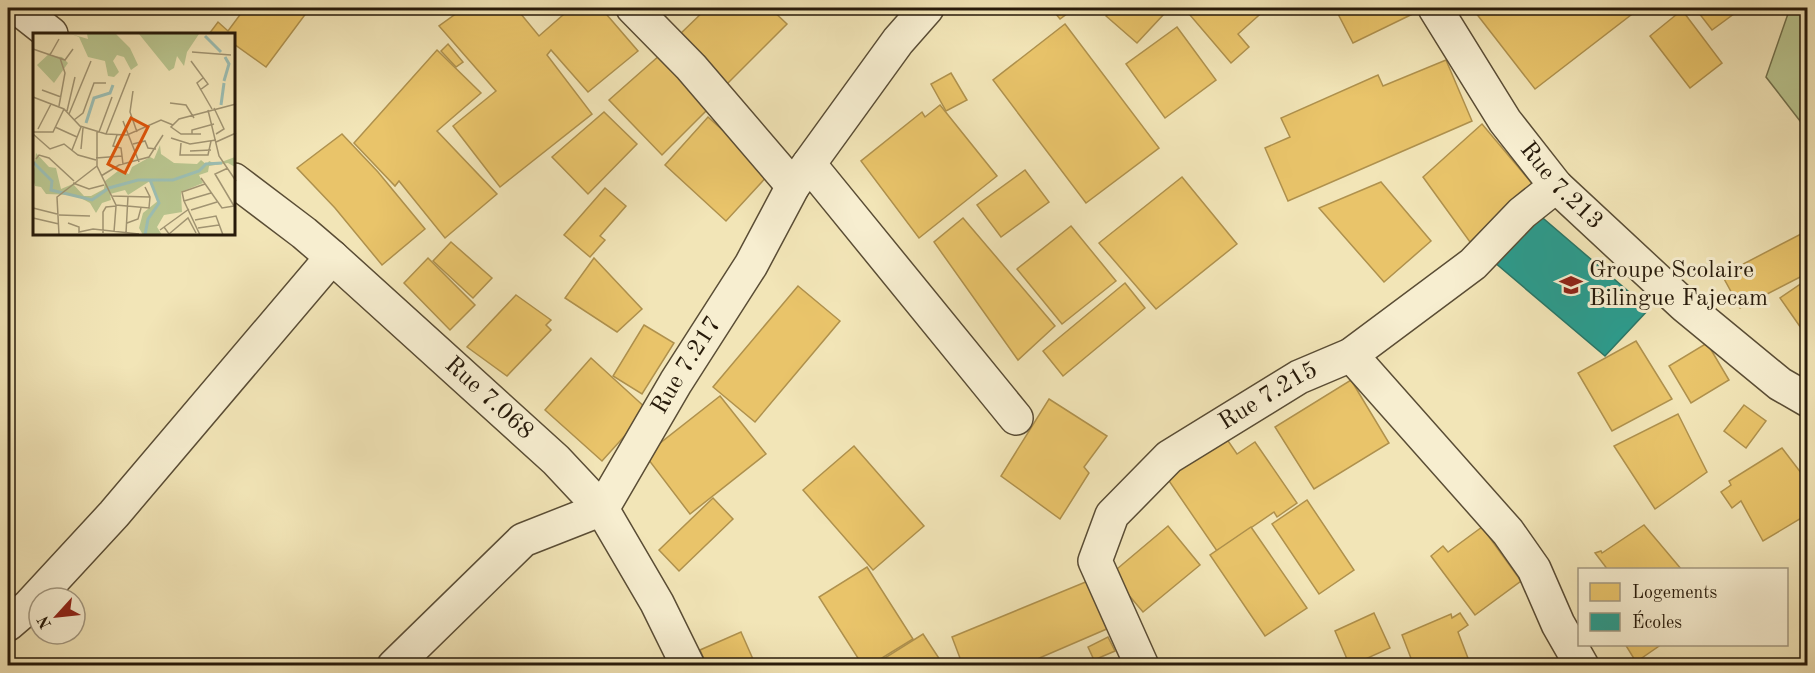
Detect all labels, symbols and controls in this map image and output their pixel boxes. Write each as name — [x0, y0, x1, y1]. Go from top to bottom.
inset map — [33, 33, 236, 236]
street label: Rue 7.213 — [1515, 138, 1607, 235]
place label: Groupe Scolaire Bilingue Fajecam — [1589, 259, 1768, 311]
school or university icon: Groupe Scolaire Bilingue Fajecam — [1558, 272, 1584, 298]
street label: Rue 7.217 — [648, 312, 727, 419]
street label: Rue 7.068 — [440, 353, 537, 445]
street label: Rue 7.215 — [1215, 359, 1321, 435]
legend — [1578, 568, 1788, 646]
text: Logements — [1632, 584, 1718, 602]
north arrow — [27, 586, 87, 646]
text: Écoles — [1632, 610, 1682, 632]
text: N — [35, 612, 55, 631]

